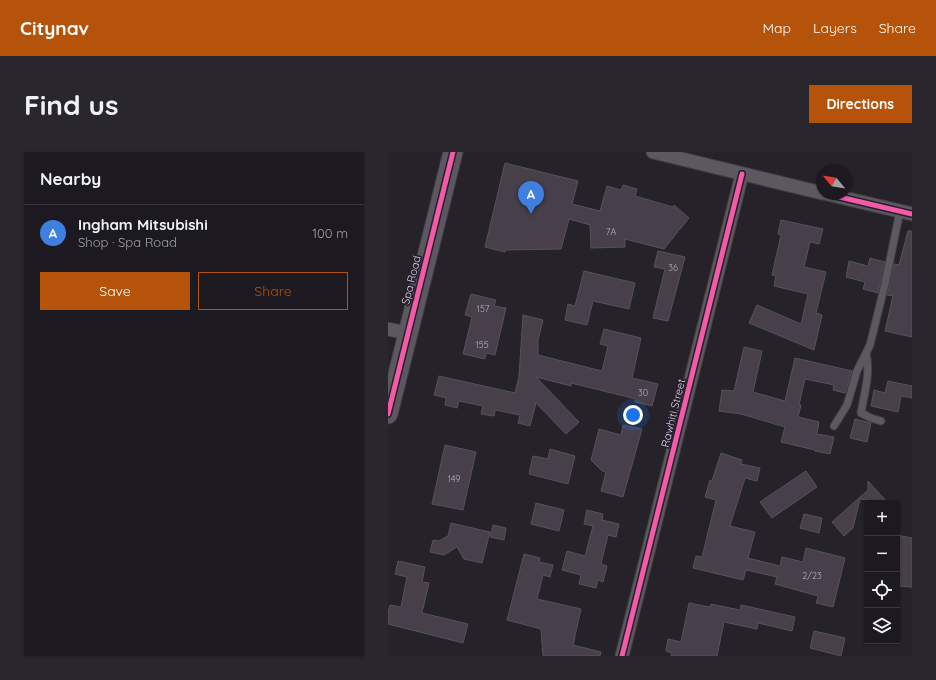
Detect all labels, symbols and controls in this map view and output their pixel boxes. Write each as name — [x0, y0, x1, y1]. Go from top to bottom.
text: Citynav — [20, 16, 89, 40]
text: Map — [762, 19, 791, 37]
text: Layers — [813, 19, 857, 37]
text: Share — [879, 19, 916, 37]
button: Directions — [809, 85, 912, 123]
text: Find us — [24, 87, 118, 122]
north arrow — [816, 164, 852, 200]
text: Nearby — [40, 168, 101, 189]
pin: A — [518, 181, 544, 214]
text: Ingham Mitsubishi — [78, 215, 208, 234]
text: A — [49, 225, 57, 241]
text: 100 m — [312, 225, 348, 241]
house number: 7A — [606, 226, 616, 237]
text: Shop · Spa Road — [78, 234, 177, 250]
street label: Spa Road — [398, 254, 424, 306]
house number: 36 — [668, 262, 678, 273]
button: Save — [40, 272, 190, 310]
button: Share — [198, 272, 348, 310]
house number: 157 — [477, 303, 490, 314]
house number: 155 — [475, 339, 489, 350]
street label: Rawhiti Street — [658, 377, 688, 449]
house number: 30 — [638, 387, 648, 398]
your location — [623, 405, 643, 425]
house number: 149 — [448, 473, 460, 484]
map controls — [864, 500, 900, 644]
button: + — [864, 500, 900, 536]
button: − — [864, 536, 900, 572]
house number: 2/23 — [802, 570, 822, 581]
button: locate — [864, 572, 900, 608]
button: layers — [864, 608, 900, 644]

